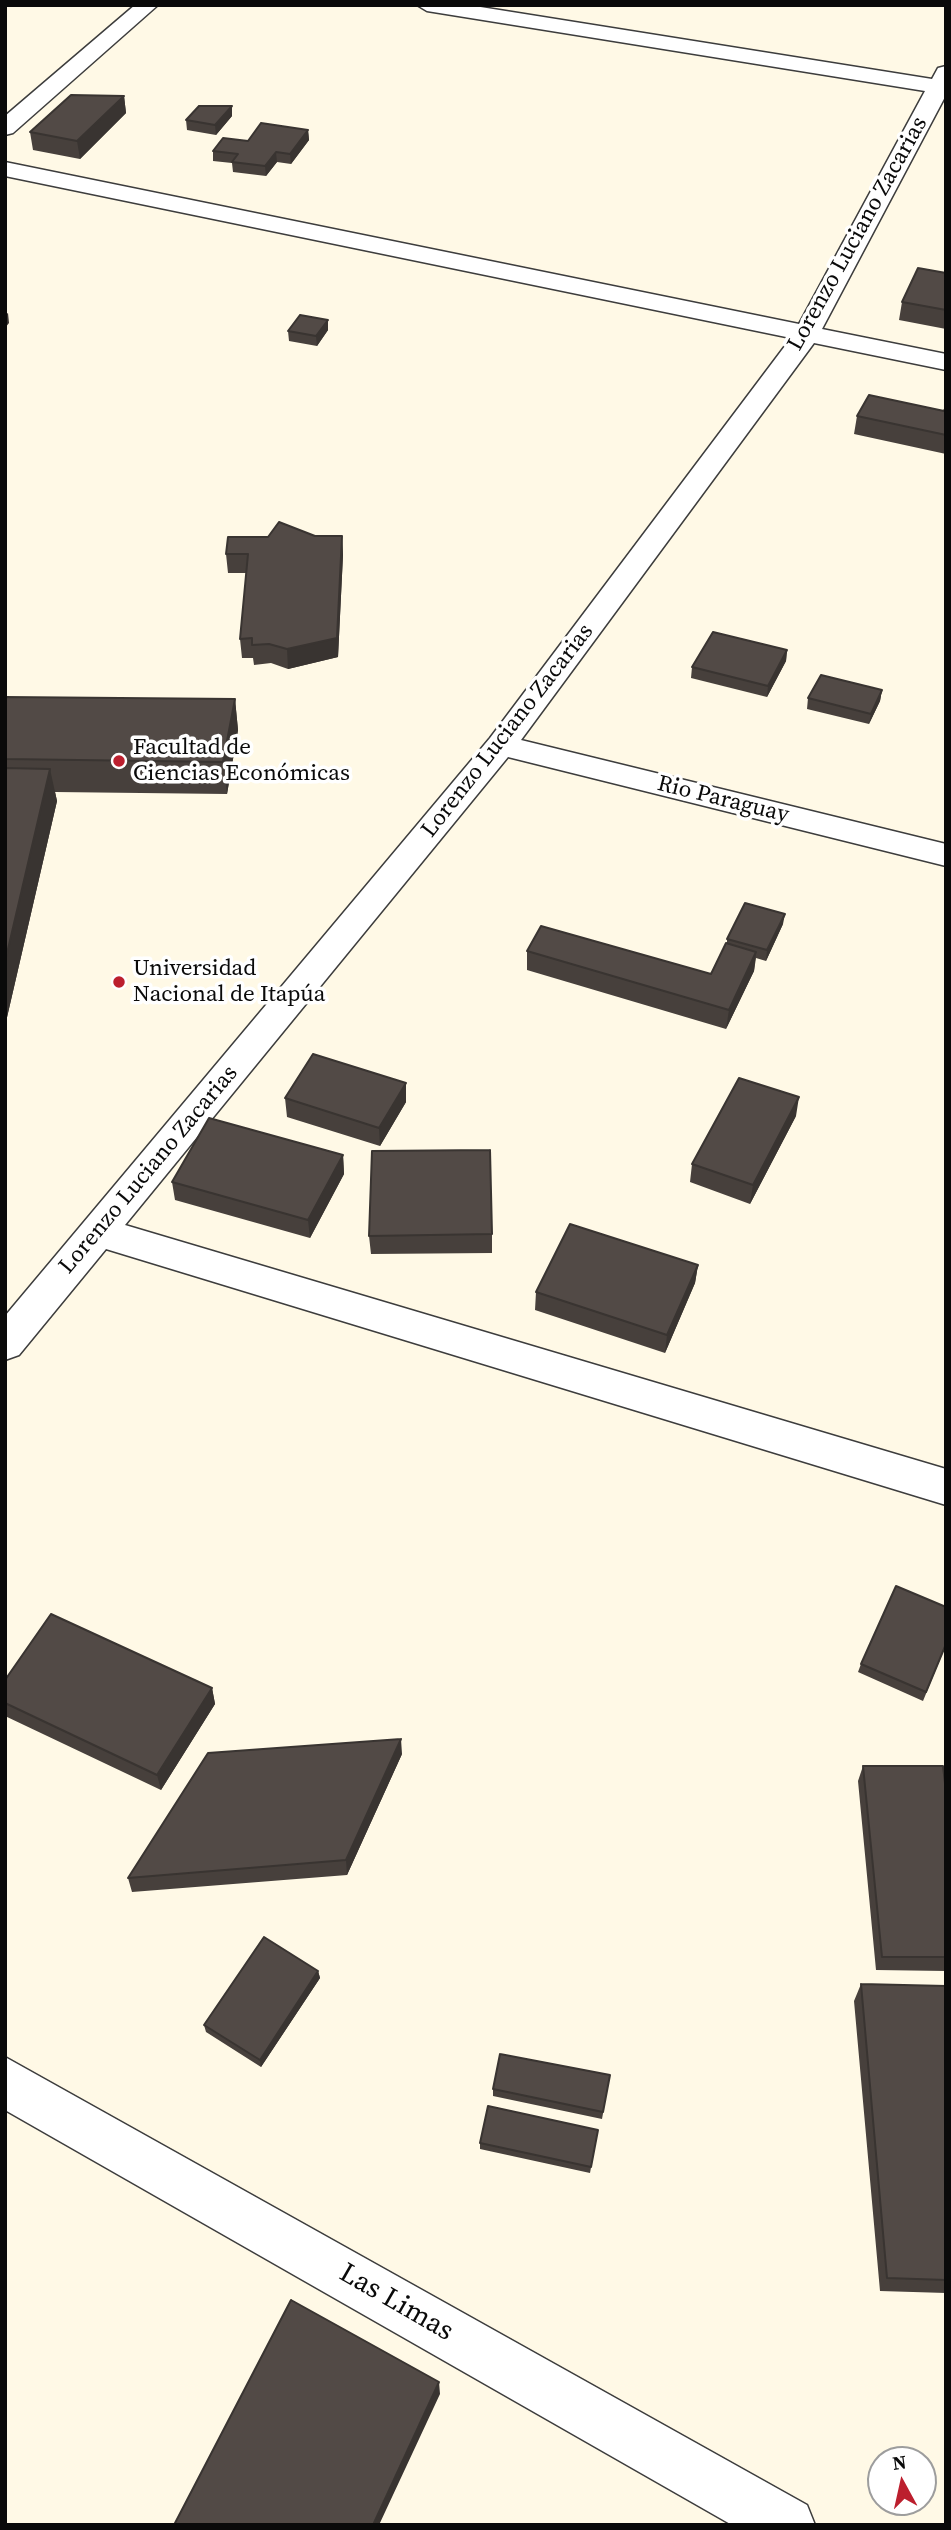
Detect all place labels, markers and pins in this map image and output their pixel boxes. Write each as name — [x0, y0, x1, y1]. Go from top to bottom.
place label: Facultad de Ciencias Económicas — [133, 734, 350, 788]
marker: Facultad de Ciencias Económicas — [111, 753, 127, 769]
place label: Universidad Nacional de Itapúa — [133, 955, 325, 1009]
marker: Universidad Nacional de Itapúa — [111, 974, 127, 990]

